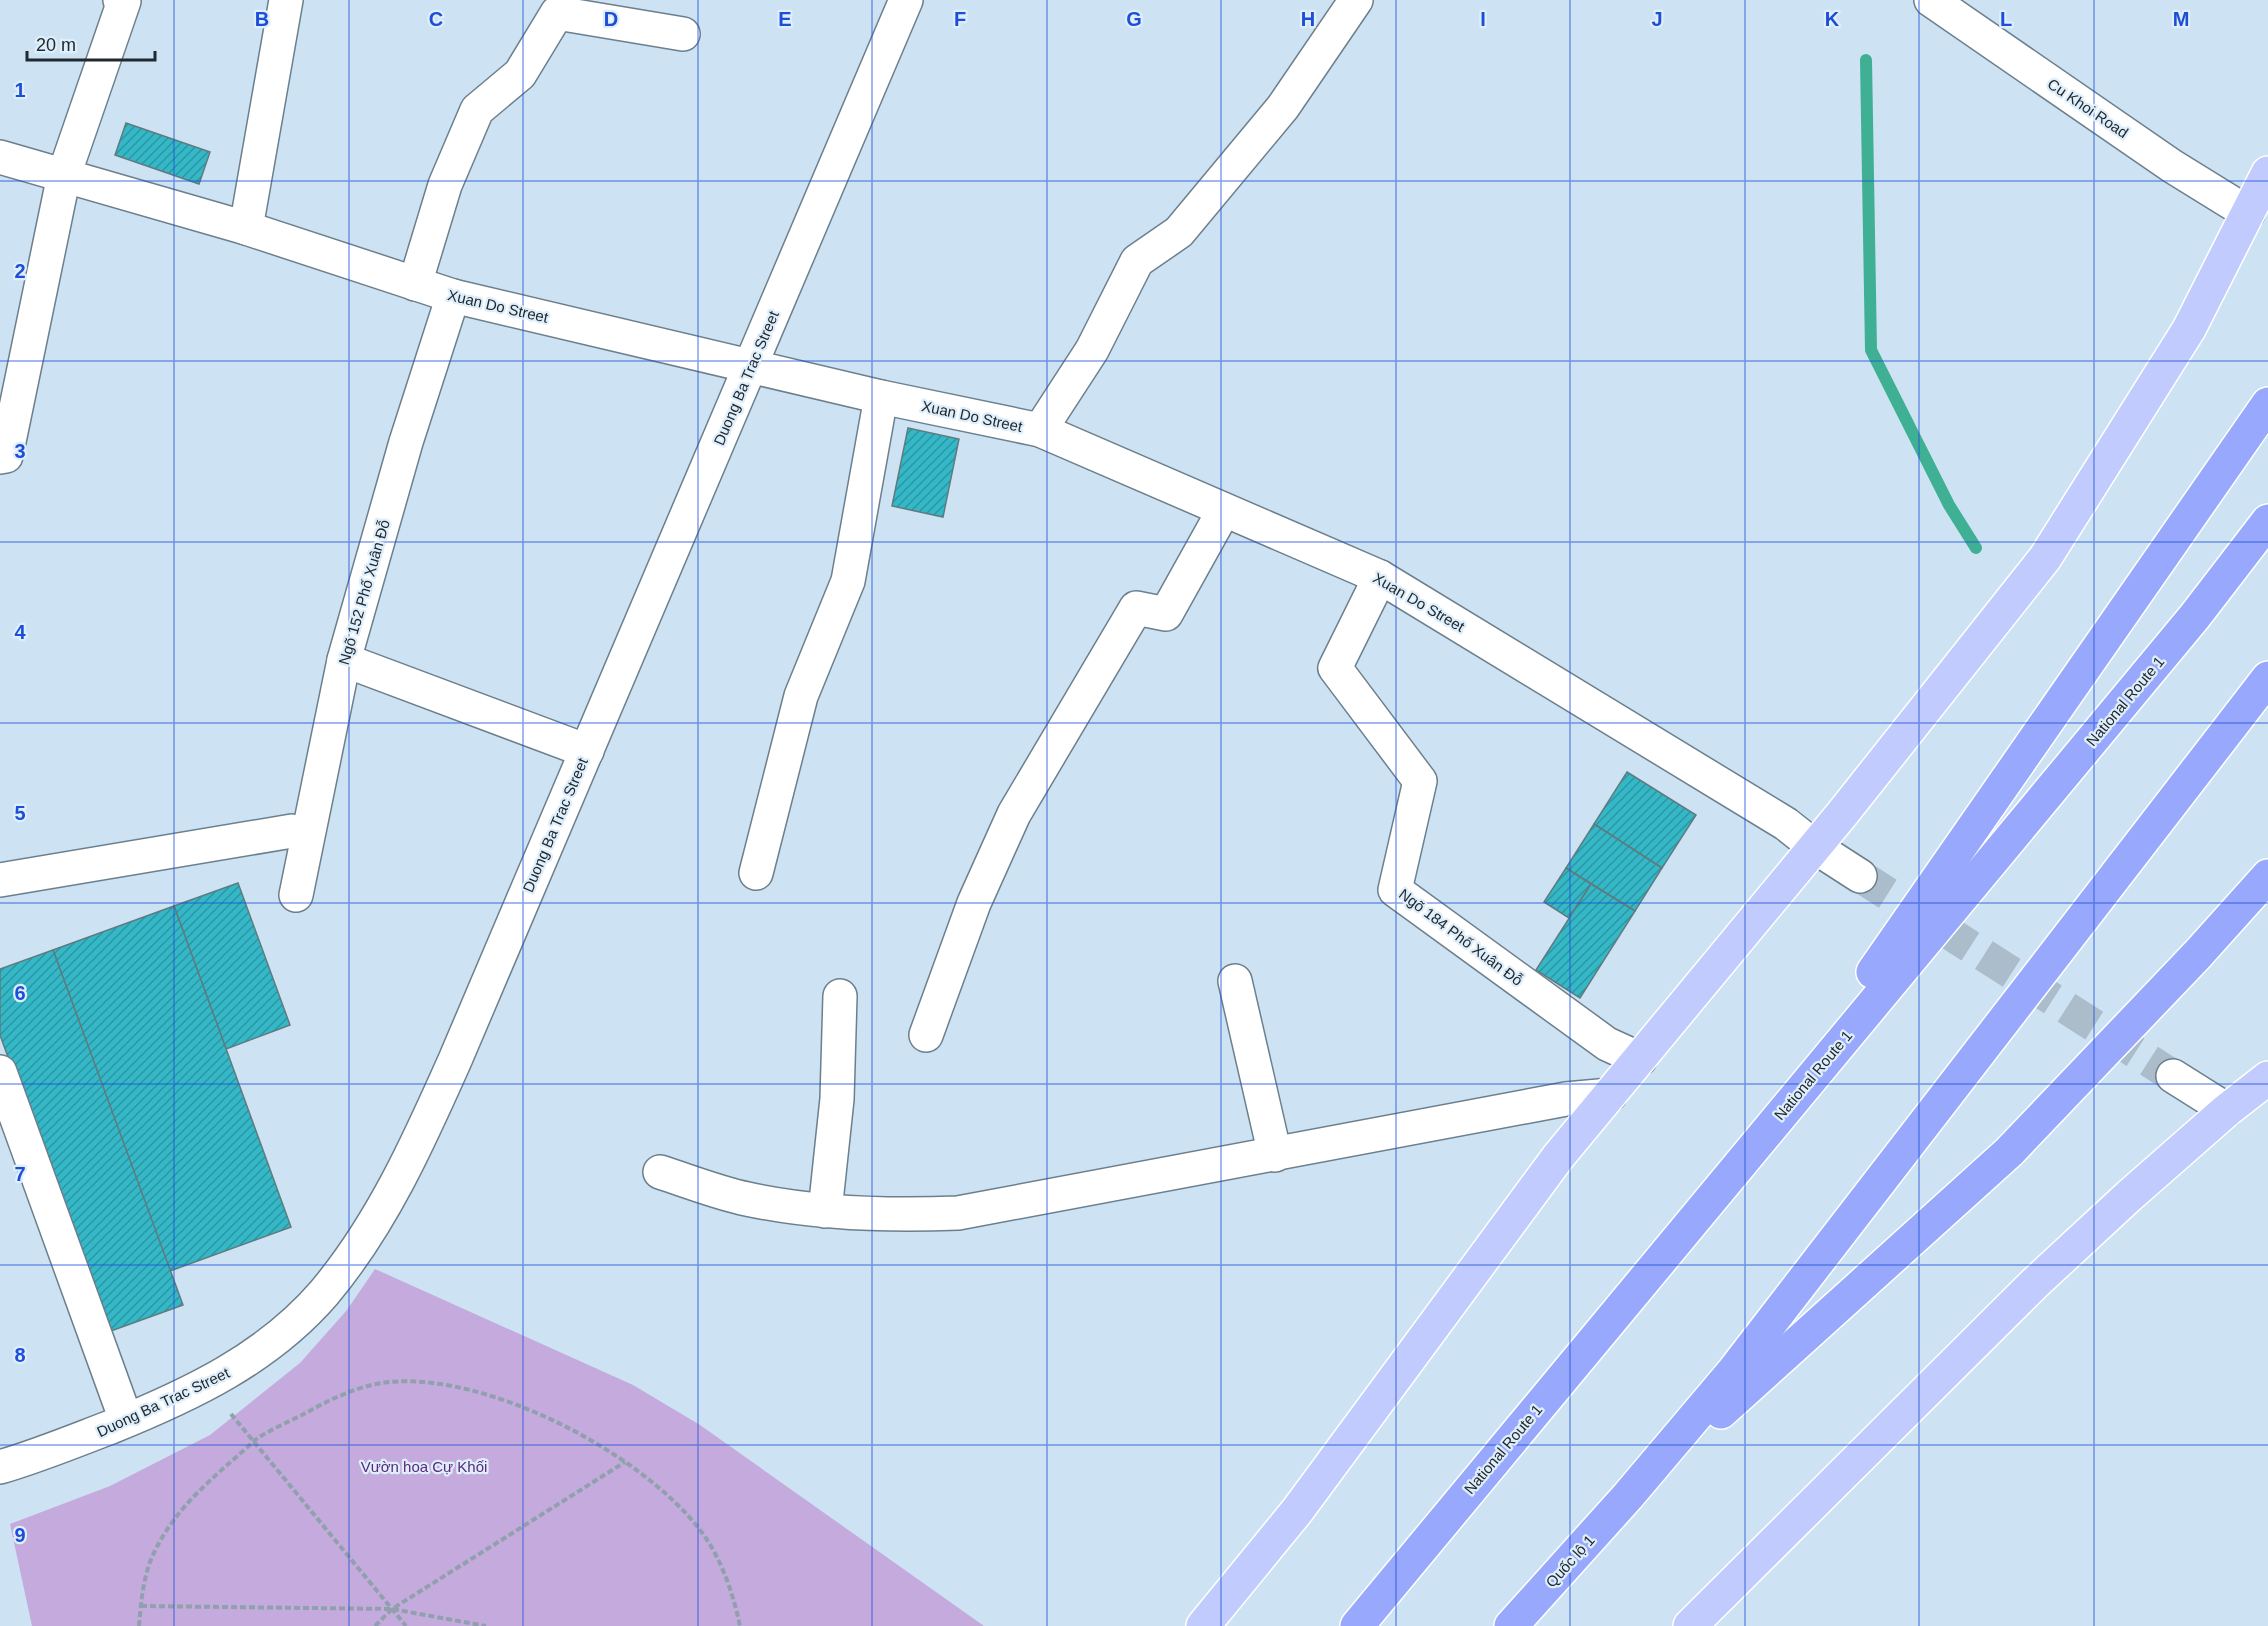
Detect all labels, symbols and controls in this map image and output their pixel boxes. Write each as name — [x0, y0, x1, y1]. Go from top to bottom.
text: B — [255, 8, 269, 30]
text: C — [429, 8, 443, 30]
text: D — [604, 8, 618, 30]
text: E — [778, 8, 792, 30]
text: F — [954, 8, 966, 30]
text: G — [1126, 8, 1142, 30]
text: H — [1301, 8, 1315, 30]
text: I — [1480, 8, 1486, 30]
text: J — [1651, 8, 1663, 30]
text: K — [1825, 8, 1840, 30]
text: L — [2000, 8, 2012, 30]
text: M — [2173, 8, 2189, 30]
scale bar — [27, 24, 154, 62]
text: 20 m — [36, 35, 76, 55]
street label: Cu Khoi Road — [2045, 75, 2131, 141]
text: 1 — [14, 79, 26, 101]
text: 2 — [14, 260, 26, 282]
street label: Xuan Do Street — [446, 286, 551, 326]
street label: Duong Ba Trac Street — [710, 308, 782, 448]
street label: Xuan Do Street — [920, 397, 1025, 435]
text: 3 — [14, 440, 26, 462]
street label: Ngõ 152 Phố Xuân Đỗ — [335, 518, 393, 666]
street label: Xuan Do Street — [1370, 569, 1468, 635]
text: 4 — [14, 621, 26, 643]
street label: National Route 1 — [2083, 653, 2167, 749]
street label: Duong Ba Trac Street — [519, 755, 591, 895]
text: 5 — [14, 802, 26, 824]
street label: Ngõ 184 Phố Xuân Đỗ — [1396, 885, 1526, 989]
text: 6 — [14, 982, 26, 1004]
street label: National Route 1 — [1771, 1027, 1855, 1123]
text: 7 — [14, 1163, 26, 1185]
text: 8 — [14, 1344, 26, 1366]
street label: Duong Ba Trac Street — [94, 1363, 233, 1440]
street label: National Route 1 — [1461, 1401, 1545, 1497]
park label: Vườn hoa Cự Khối — [361, 1458, 487, 1475]
text: 9 — [14, 1524, 26, 1546]
street label: Quốc lộ 1 — [1542, 1531, 1598, 1591]

